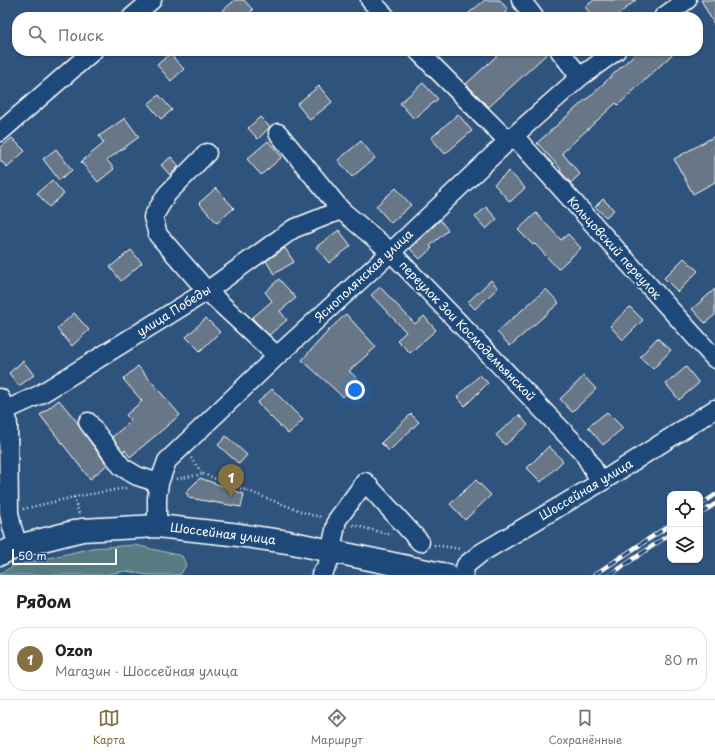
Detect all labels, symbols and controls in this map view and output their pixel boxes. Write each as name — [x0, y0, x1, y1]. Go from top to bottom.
search box — [12, 12, 703, 56]
icon: search — [26, 23, 48, 45]
text: Поиск — [58, 23, 104, 46]
street label: Кольцовский переулок — [563, 192, 667, 304]
street label: Яснополянская улица — [310, 224, 417, 326]
street label: переулок Зои Космодемьянской — [396, 256, 540, 405]
street label: улица Победы — [133, 280, 214, 340]
your location — [345, 380, 365, 400]
street label: Шоссейная улица — [535, 454, 636, 524]
pin: 1 — [218, 464, 244, 497]
map controls — [667, 491, 703, 563]
button: locate — [667, 491, 703, 527]
street label: Шоссейная улица — [169, 518, 277, 548]
button: layers — [667, 527, 703, 563]
scale bar — [12, 547, 117, 566]
text: 50 m — [18, 547, 47, 564]
text: Рядом — [16, 588, 71, 614]
text: Ozon — [55, 638, 93, 661]
text: 1 — [27, 650, 33, 669]
text: 80 m — [664, 650, 698, 669]
text: Магазин · Шоссейная улица — [55, 661, 238, 680]
tab: Карта — [93, 707, 125, 748]
tab: Маршрут — [311, 707, 363, 748]
tab: Сохранённые — [549, 707, 622, 748]

